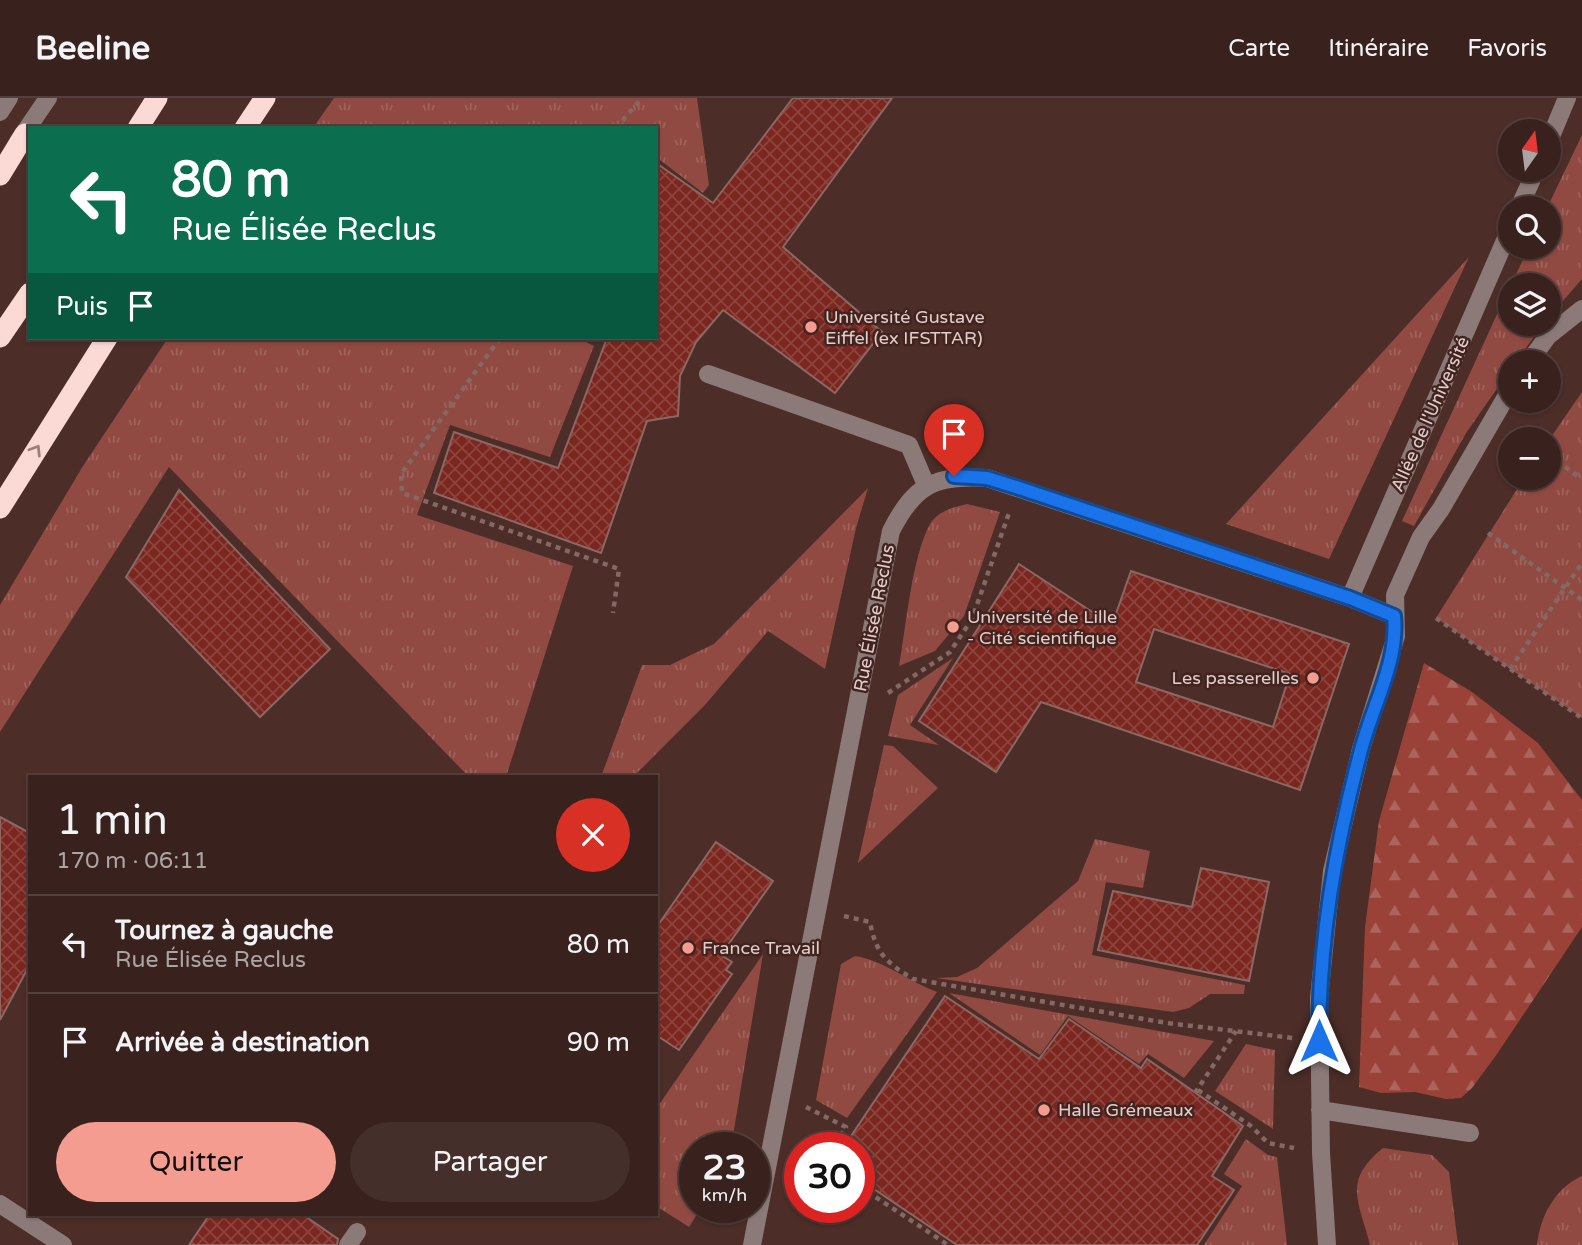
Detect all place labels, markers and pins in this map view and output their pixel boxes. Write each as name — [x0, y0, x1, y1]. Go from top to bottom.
place label: Université Gustave Eiffel (ex IFSTTAR) — [825, 306, 985, 349]
marker: Université Gustave Eiffel (ex IFSTTAR) — [803, 319, 819, 335]
pin — [924, 404, 984, 476]
place label: Université de Lille ‐ Cité scientifique — [967, 606, 1117, 649]
marker: Université de Lille ‐ Cité scientifique — [945, 619, 961, 635]
place label: Les passerelles — [1172, 667, 1299, 689]
marker: Les passerelles — [1305, 670, 1321, 686]
place label: France Travail — [702, 937, 820, 959]
marker: France Travail — [680, 940, 696, 956]
place label: Halle Grémeaux — [1058, 1099, 1193, 1121]
marker: Halle Grémeaux — [1036, 1102, 1052, 1118]

